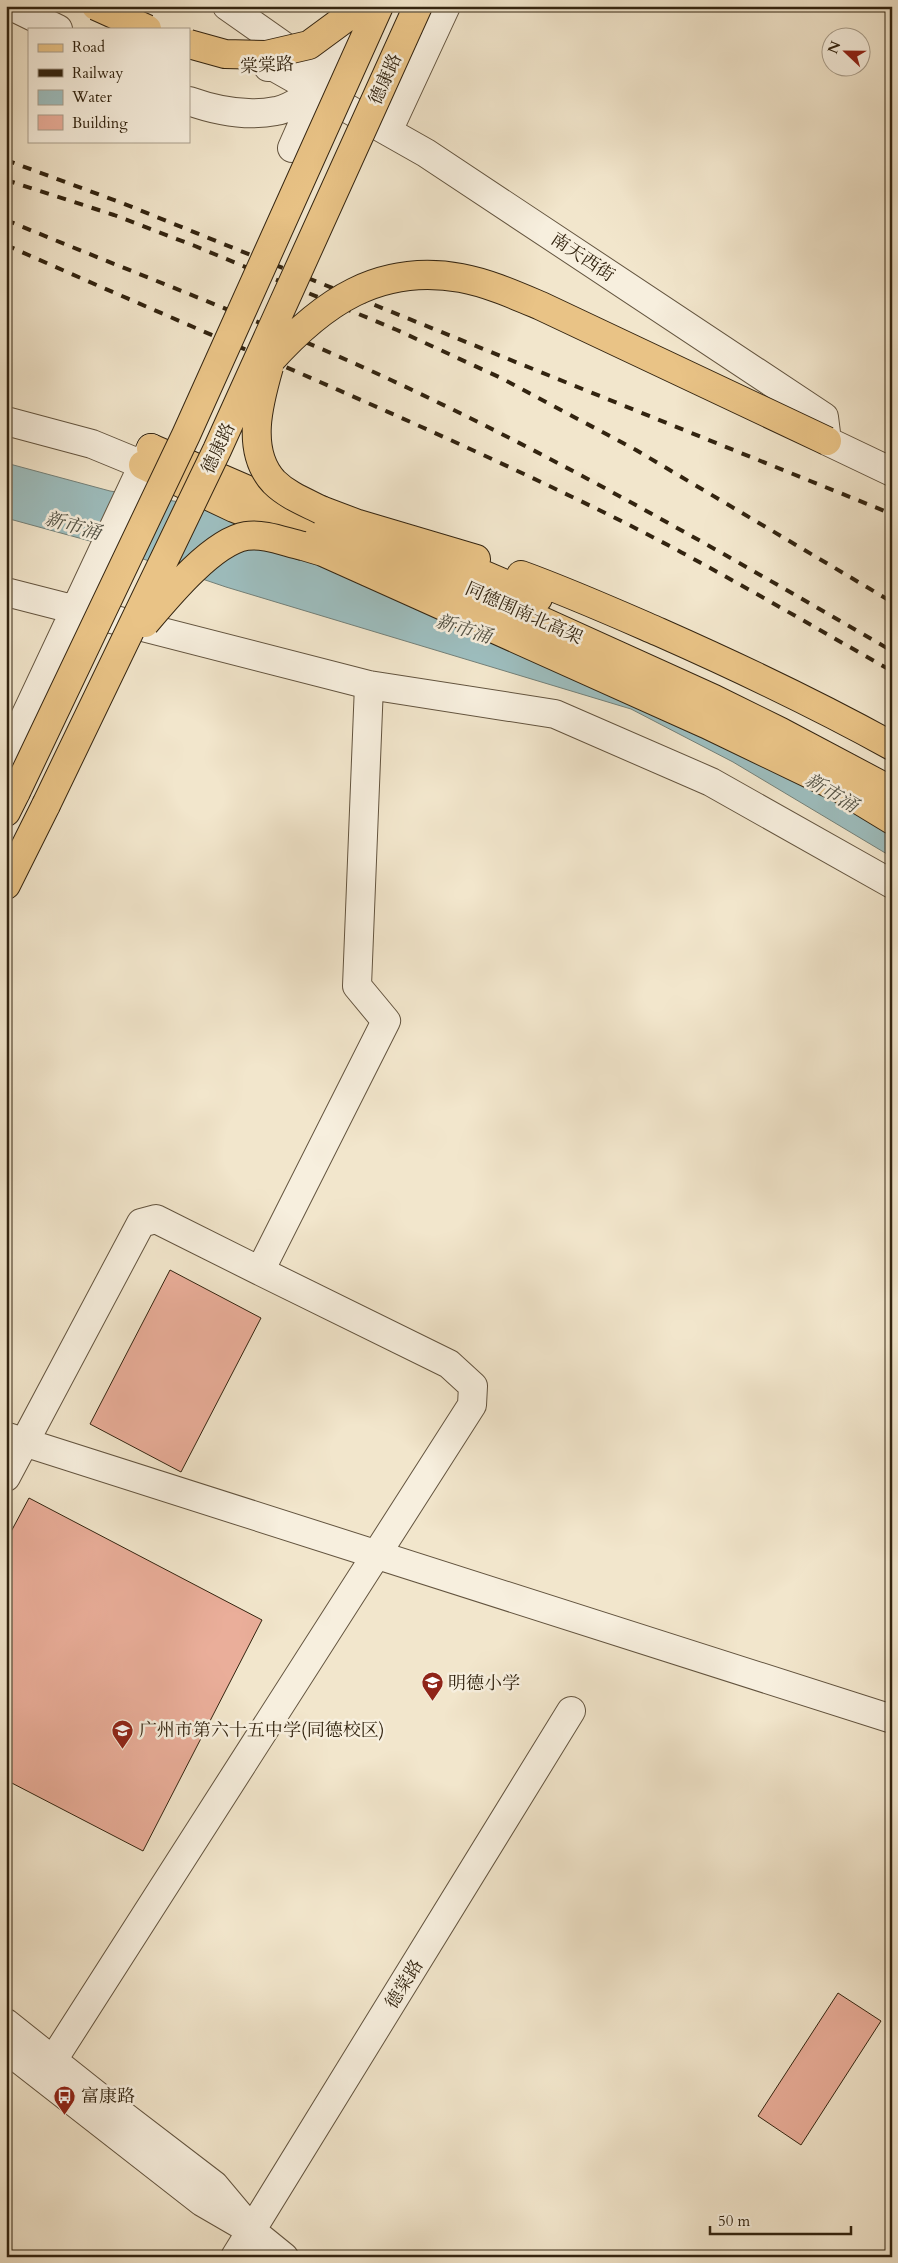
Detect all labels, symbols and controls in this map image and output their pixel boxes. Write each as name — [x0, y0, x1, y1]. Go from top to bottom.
legend — [28, 28, 190, 142]
north arrow — [820, 28, 870, 78]
text: Road — [72, 37, 105, 57]
text: N — [823, 38, 845, 57]
street label: 德康路 — [363, 49, 408, 109]
street label: 棠棠路 — [239, 52, 295, 79]
text: Railway — [72, 63, 123, 83]
text: Water — [71, 87, 113, 107]
text: Building — [72, 113, 128, 133]
street label: 南天西街 — [546, 227, 620, 288]
street label: 德康路 — [196, 418, 241, 478]
water label: 新市涌 — [42, 506, 106, 547]
street label: 同德围南北高架 — [461, 576, 586, 651]
water label: 新市涌 — [433, 608, 497, 650]
water label: 新市涌 — [800, 767, 864, 820]
school or university icon: 明德小学 — [420, 1671, 444, 1702]
place label: 明德小学 — [448, 1671, 520, 1696]
school or university icon: 广州市第六十五中学(同德校区) — [111, 1718, 135, 1749]
place label: 广州市第六十五中学(同德校区) — [139, 1718, 384, 1743]
street label: 德棠路 — [380, 1955, 429, 2014]
bus stop icon: 富康路 — [53, 2084, 77, 2115]
place label: 富康路 — [81, 2084, 135, 2109]
scale bar — [710, 2203, 852, 2235]
text: 50 m — [718, 2211, 750, 2231]

